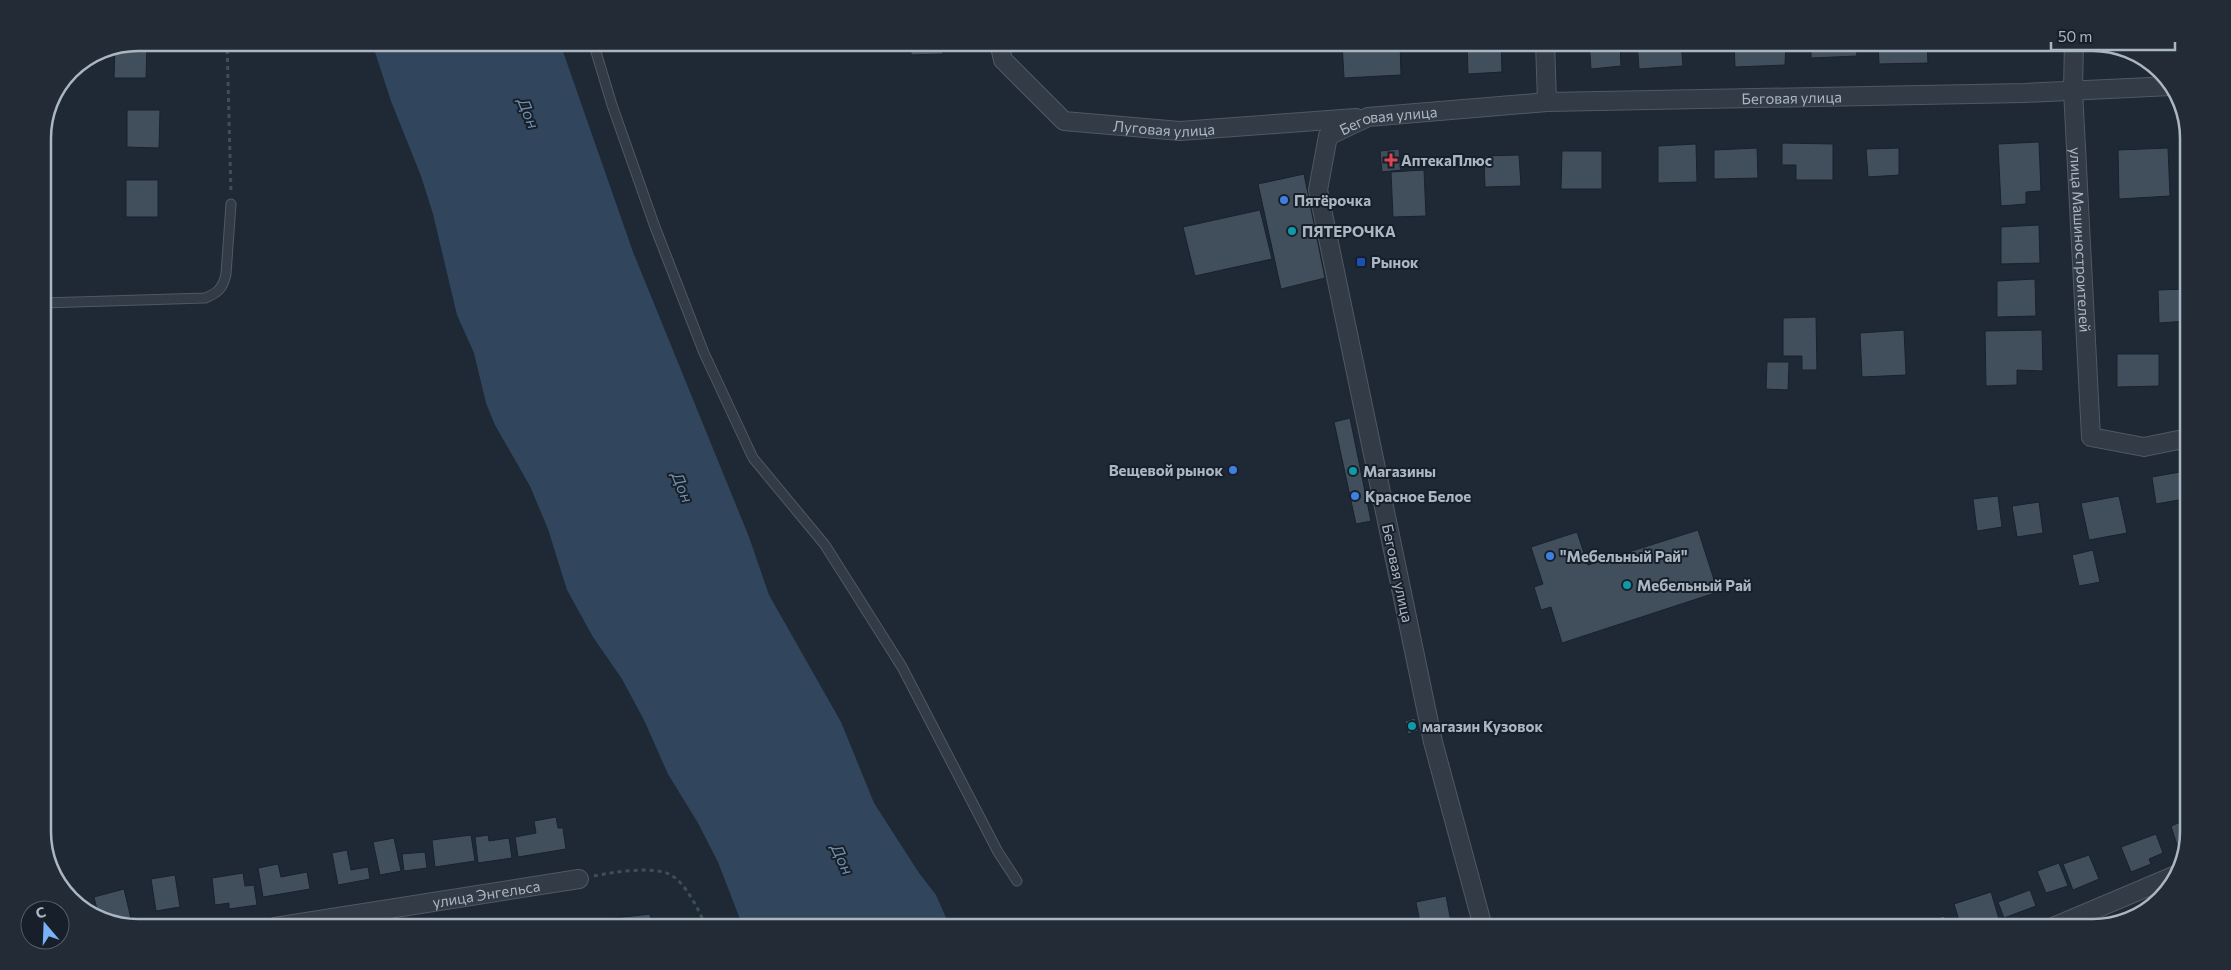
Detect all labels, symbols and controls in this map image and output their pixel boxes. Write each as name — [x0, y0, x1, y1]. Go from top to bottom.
scale bar — [2051, 20, 2175, 52]
text: 50 m — [2058, 27, 2092, 45]
street label: Беговая улица — [1741, 87, 1842, 107]
water label: Дон — [514, 93, 544, 131]
street label: Беговая улица — [1336, 102, 1438, 138]
street label: Луговая улица — [1112, 116, 1215, 140]
street label: улица Машиностроителей — [2067, 147, 2095, 333]
place label: АптекаПлюс — [1401, 151, 1492, 169]
marker: АптекаПлюс — [1385, 154, 1397, 166]
place label: Пятёрочка — [1294, 191, 1371, 209]
marker: Пятёрочка — [1278, 194, 1290, 206]
place label: ПЯТЕРОЧКА — [1302, 222, 1396, 240]
marker: ПЯТЕРОЧКА — [1286, 225, 1298, 237]
place label: Рынок — [1371, 253, 1419, 271]
marker: Рынок — [1355, 256, 1367, 268]
place label: Вещевой рынок — [1109, 461, 1223, 479]
place label: Магазины — [1363, 462, 1436, 480]
marker: Вещевой рынок — [1227, 464, 1239, 476]
marker: Магазины — [1347, 465, 1359, 477]
water label: Дон — [668, 467, 698, 505]
place label: Красное Белое — [1365, 487, 1471, 505]
marker: Красное Белое — [1349, 490, 1361, 502]
street label: Беговая улица — [1379, 522, 1417, 624]
place label: "Мебельный Рай" — [1560, 547, 1688, 565]
marker: "Мебельный Рай" — [1544, 550, 1556, 562]
place label: Мебельный Рай — [1637, 576, 1752, 594]
marker: Мебельный Рай — [1621, 579, 1633, 591]
place label: магазин Кузовок — [1422, 717, 1543, 735]
marker: магазин Кузовок — [1406, 720, 1418, 732]
water label: Дон — [827, 839, 858, 877]
street label: улица Энгельса — [431, 876, 542, 911]
north arrow — [20, 900, 70, 950]
text: С — [33, 903, 48, 922]

